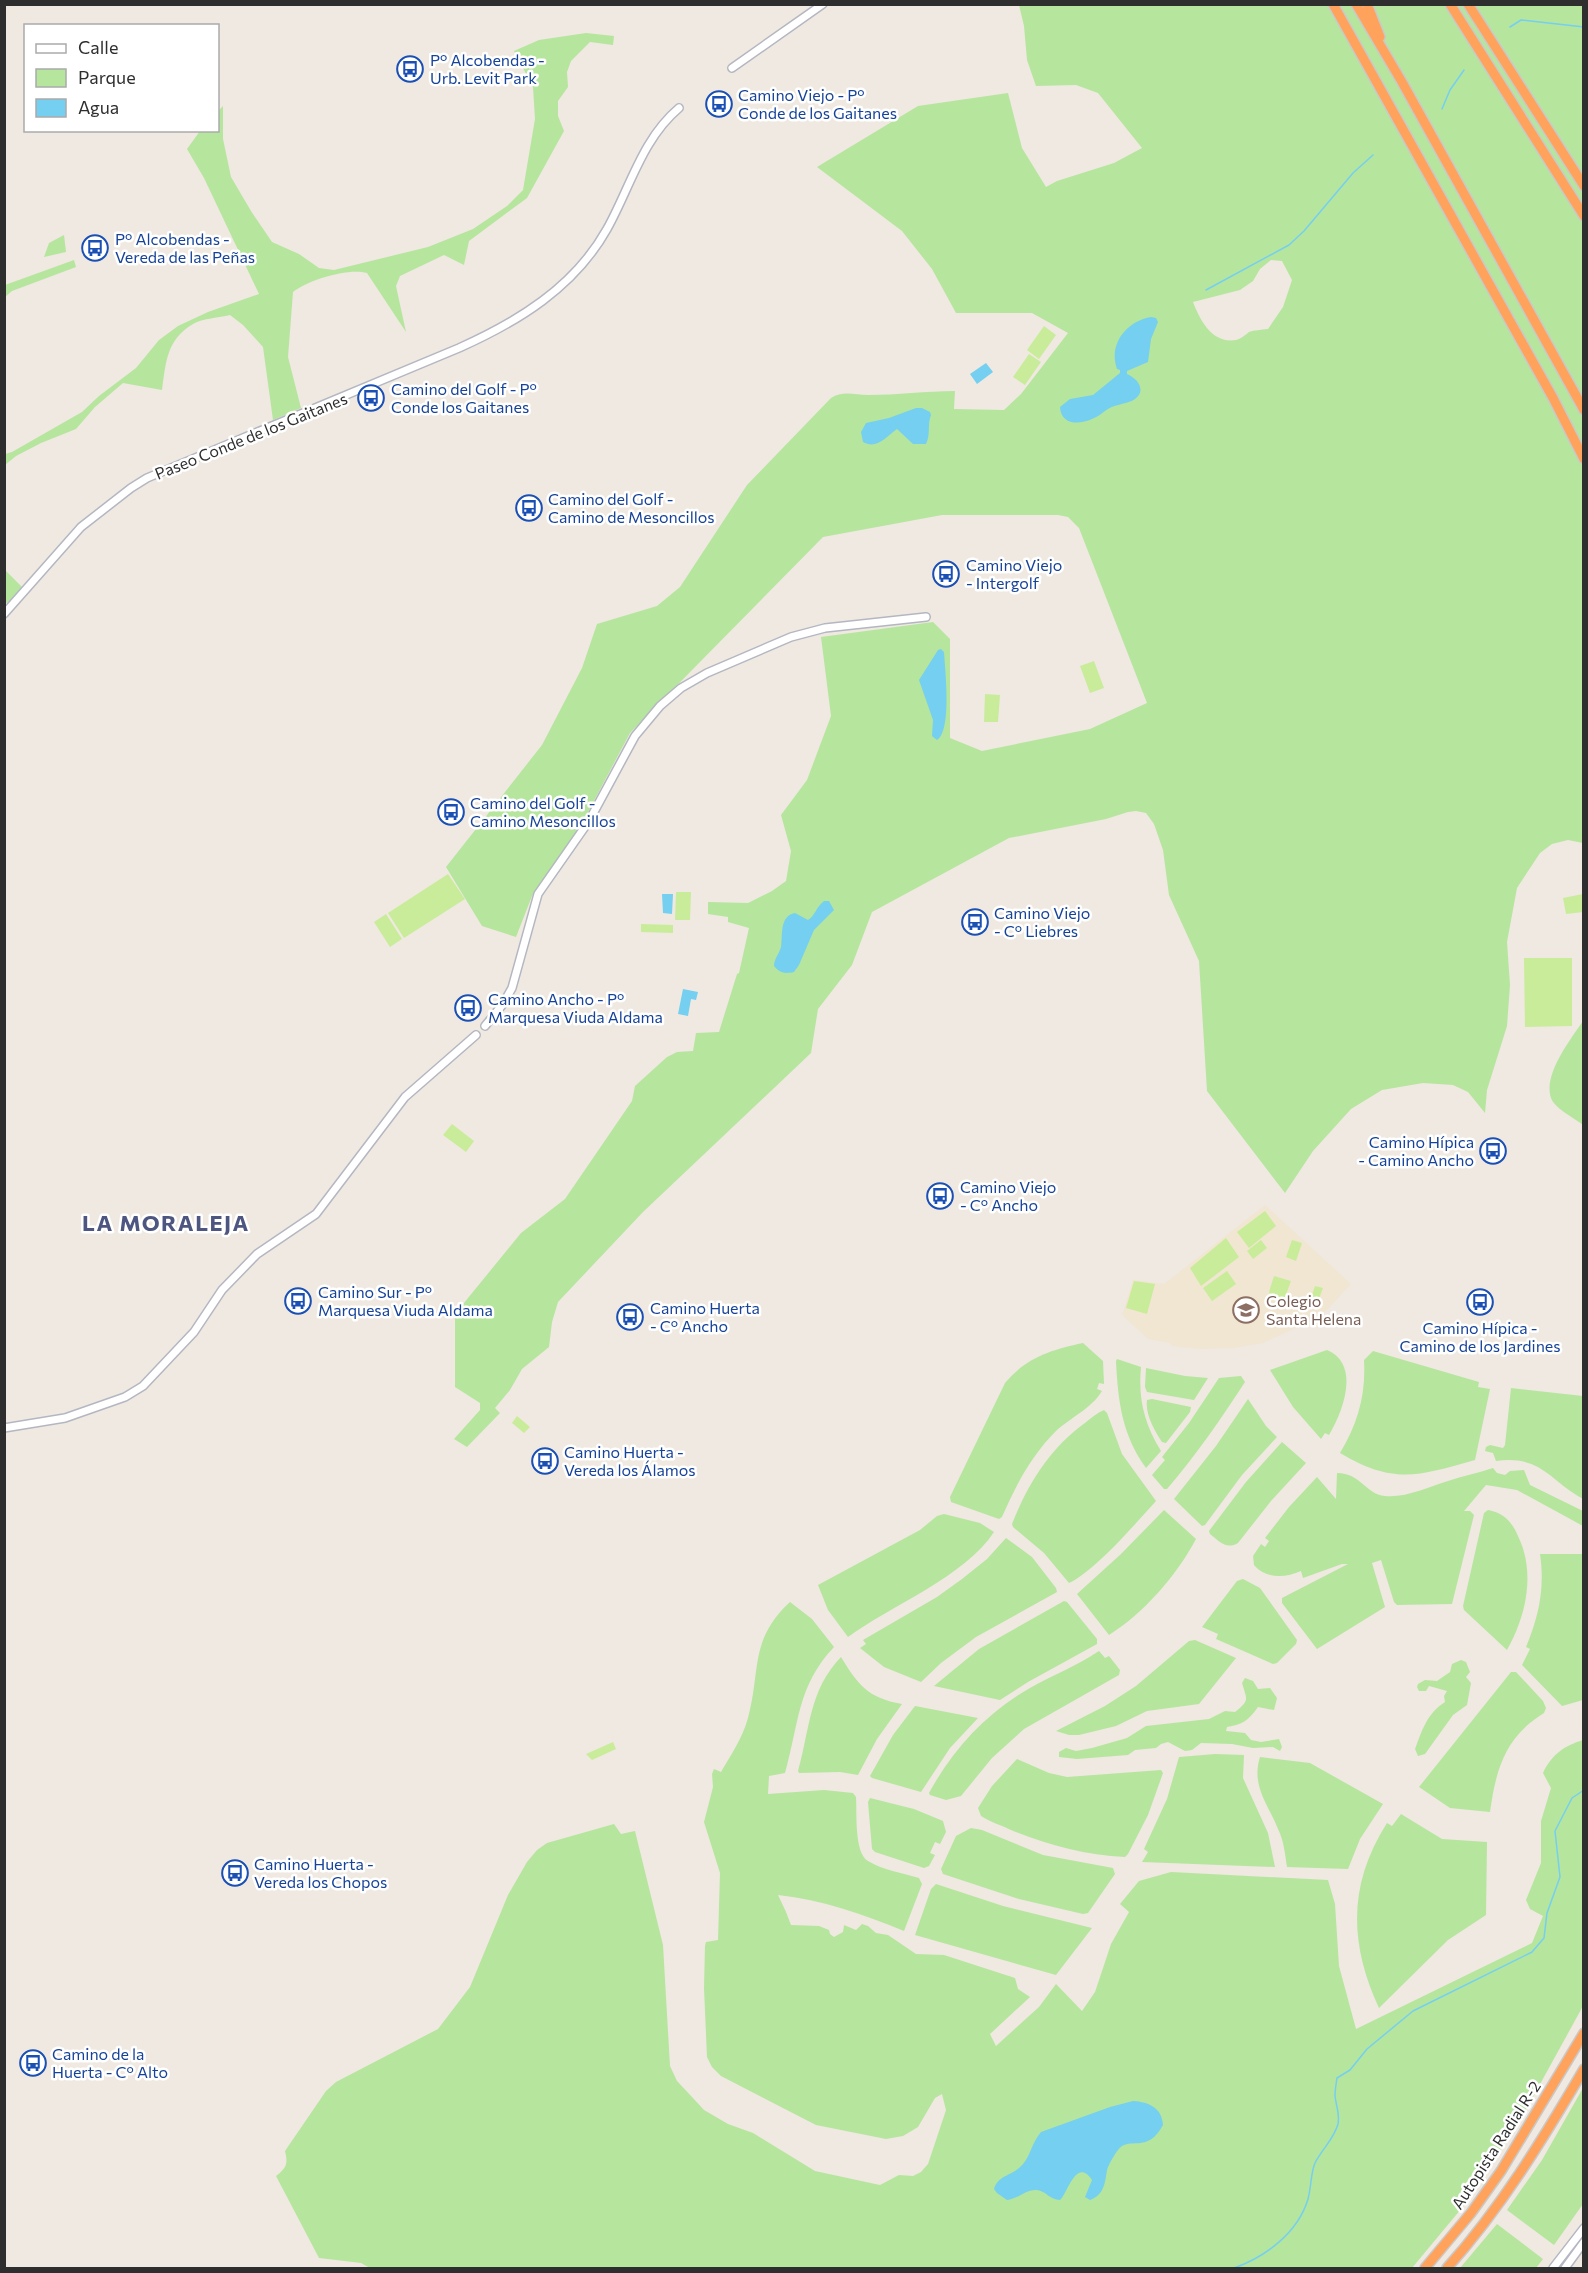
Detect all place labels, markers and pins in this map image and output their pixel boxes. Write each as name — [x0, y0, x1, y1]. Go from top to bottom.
place label: Pº Alcobendas - Urb. Levit Park — [430, 50, 545, 87]
bus stop icon: Pº Alcobendas - Urb. Levit Park — [395, 54, 425, 84]
place label: Camino Viejo - Pº Conde de los Gaitanes — [738, 85, 897, 122]
bus stop icon: Camino Viejo - Pº Conde de los Gaitanes — [704, 89, 734, 119]
place label: Pº Alcobendas - Vereda de las Peñas — [115, 229, 255, 266]
bus stop icon: Pº Alcobendas - Vereda de las Peñas — [80, 233, 110, 263]
place label: Camino del Golf - Pº Conde los Gaitanes — [391, 379, 537, 416]
bus stop icon: Camino del Golf - Pº Conde los Gaitanes — [356, 383, 386, 413]
place label: Camino del Golf - Camino de Mesoncillos — [548, 489, 715, 526]
bus stop icon: Camino del Golf - Camino de Mesoncillos — [514, 493, 544, 523]
place label: Camino Viejo - Intergolf — [966, 555, 1062, 592]
bus stop icon: Camino Viejo - Intergolf — [931, 559, 961, 589]
place label: Camino del Golf - Camino Mesoncillos — [470, 793, 616, 830]
bus stop icon: Camino del Golf - Camino Mesoncillos — [436, 797, 466, 827]
place label: Camino Viejo - Cº Liebres — [994, 903, 1090, 940]
bus stop icon: Camino Viejo - Cº Liebres — [960, 907, 990, 937]
place label: Camino Ancho - Pº Marquesa Viuda Aldama — [488, 989, 663, 1026]
bus stop icon: Camino Ancho - Pº Marquesa Viuda Aldama — [453, 993, 483, 1023]
place label: Camino Hípica - Camino Ancho — [1358, 1132, 1474, 1169]
bus stop icon: Camino Hípica - Camino Ancho — [1478, 1136, 1508, 1166]
place label: Camino Viejo - Cº Ancho — [960, 1177, 1056, 1214]
bus stop icon: Camino Viejo - Cº Ancho — [925, 1181, 955, 1211]
place label: Camino Sur - Pº Marquesa Viuda Aldama — [318, 1282, 493, 1319]
bus stop icon: Camino Sur - Pº Marquesa Viuda Aldama — [283, 1286, 313, 1316]
bus stop icon: Camino Hípica - Camino de los Jardines — [1465, 1287, 1495, 1317]
place label: Colegio Santa Helena — [1266, 1291, 1361, 1328]
school or university icon: Colegio Santa Helena — [1231, 1295, 1261, 1325]
place label: Camino Huerta - Cº Ancho — [650, 1298, 760, 1335]
bus stop icon: Camino Huerta - Cº Ancho — [615, 1302, 645, 1332]
place label: Camino Hípica - Camino de los Jardines — [1399, 1318, 1561, 1355]
place label: Camino Huerta - Vereda los Álamos — [564, 1442, 695, 1479]
bus stop icon: Camino Huerta - Vereda los Álamos — [530, 1446, 560, 1476]
place label: Camino Huerta - Vereda los Chopos — [254, 1854, 387, 1891]
bus stop icon: Camino Huerta - Vereda los Chopos — [220, 1858, 250, 1888]
place label: Camino de la Huerta - Cº Alto — [52, 2044, 168, 2081]
bus stop icon: Camino de la Huerta - Cº Alto — [18, 2048, 48, 2078]

